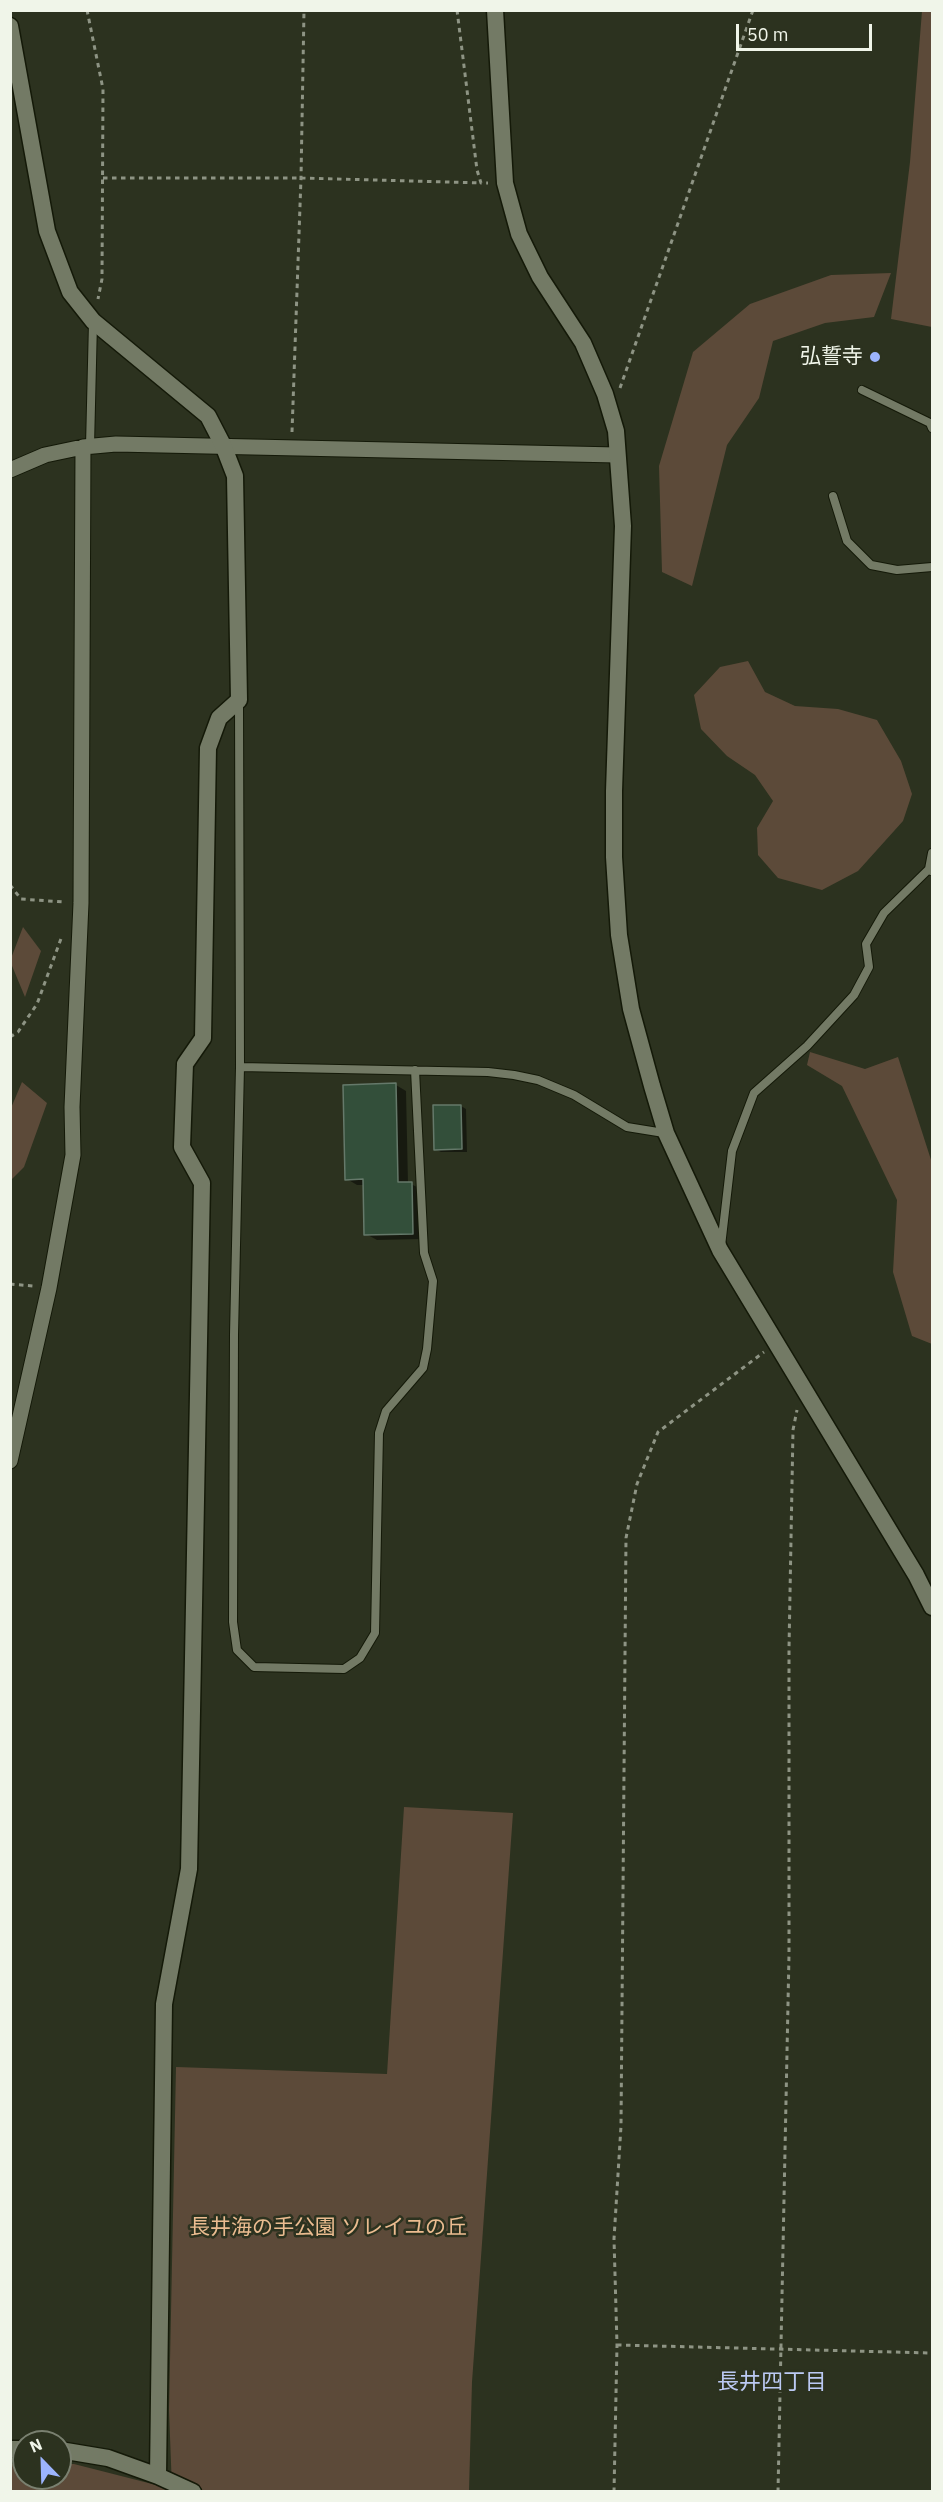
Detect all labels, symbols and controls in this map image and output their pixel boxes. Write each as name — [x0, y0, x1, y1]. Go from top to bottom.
scale bar — [739, 12, 876, 50]
text: 50 m — [747, 23, 789, 46]
place label: 弘誓寺 — [800, 344, 863, 370]
marker: 弘誓寺 — [868, 350, 882, 364]
park label: 長井海の手公園 ソレイユの丘 — [189, 2215, 467, 2241]
district label: 長井四丁目 — [717, 2370, 827, 2396]
north arrow — [12, 2430, 72, 2490]
text: N — [27, 2434, 45, 2457]

